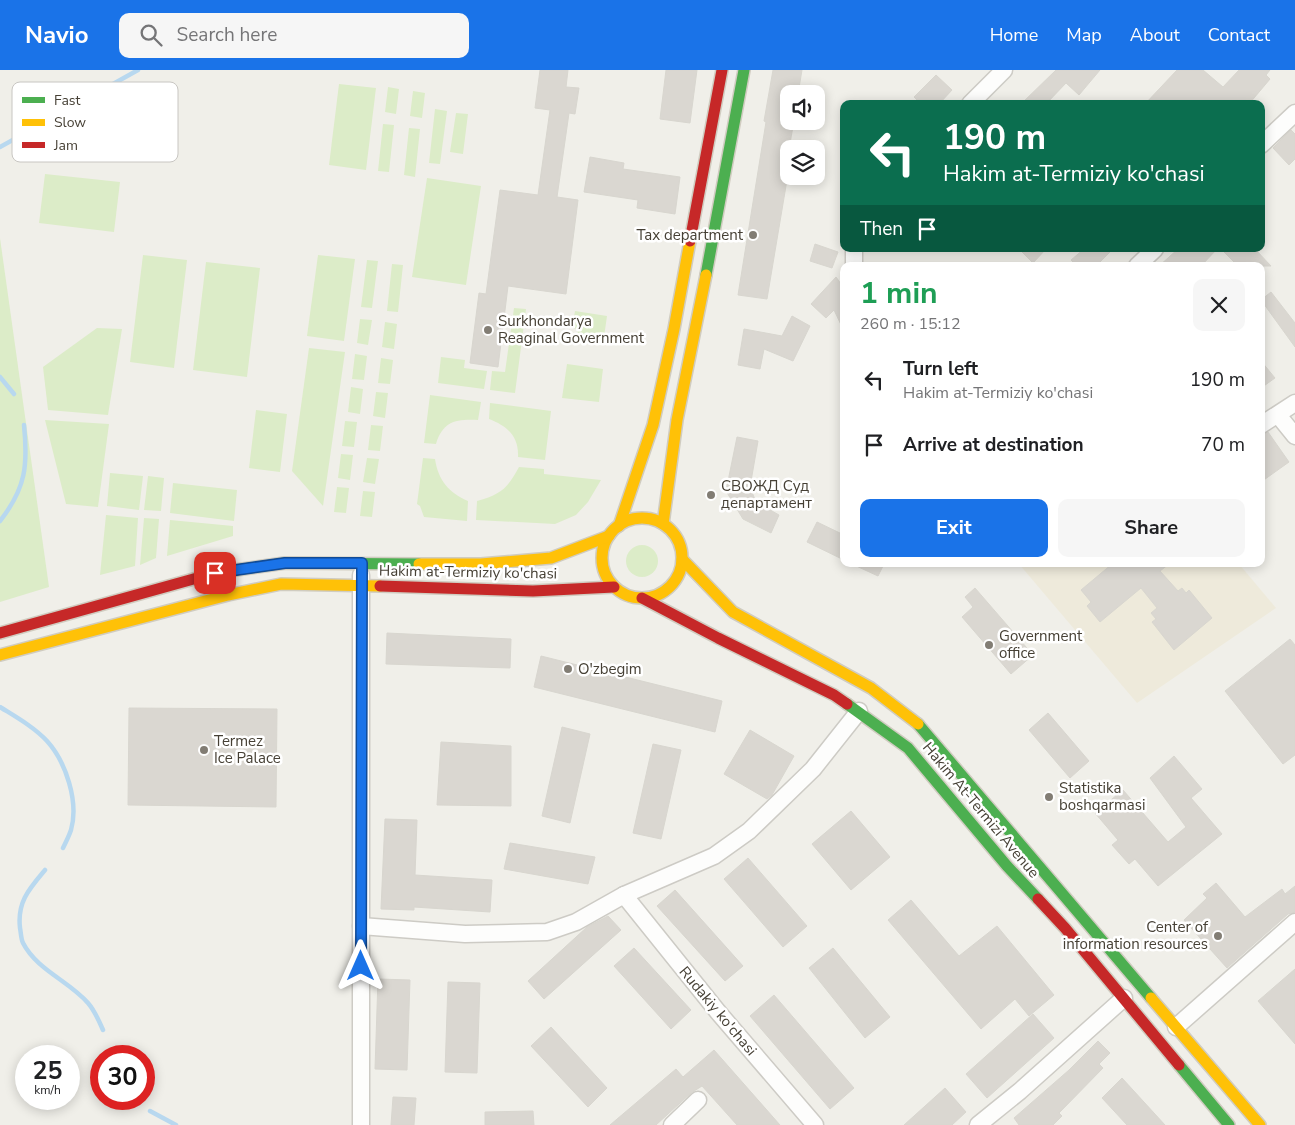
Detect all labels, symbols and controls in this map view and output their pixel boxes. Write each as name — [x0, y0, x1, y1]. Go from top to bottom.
search box — [119, 13, 469, 58]
text: Navio — [25, 19, 89, 51]
icon: search — [137, 21, 165, 49]
text: Search here — [177, 22, 277, 48]
text: Home — [990, 23, 1038, 47]
text: Map — [1066, 23, 1102, 47]
text: About — [1130, 23, 1180, 47]
text: Contact — [1208, 23, 1270, 47]
legend — [12, 82, 178, 162]
map controls — [780, 85, 825, 185]
button: sound — [780, 85, 825, 130]
text: Fast — [54, 91, 80, 110]
text: Slow — [54, 113, 86, 132]
text: 190 m — [943, 114, 1046, 161]
icon: left — [860, 120, 925, 185]
text: Jam — [53, 136, 78, 155]
button: layers — [780, 140, 825, 185]
text: Hakim at-Termiziy ko'chasi — [943, 159, 1205, 189]
icon: arrive — [913, 215, 941, 243]
text: Then — [860, 216, 903, 242]
place label: Tax department — [636, 225, 744, 245]
marker: Tax department — [747, 229, 759, 241]
text: 1 min — [860, 273, 938, 314]
button: close — [1193, 279, 1245, 331]
place label: Surkhondarya Reaginal Government — [498, 311, 645, 348]
text: 260 m · 15:12 — [860, 313, 961, 335]
marker: Surkhondarya Reaginal Government — [482, 324, 494, 336]
text: Turn left — [903, 356, 978, 382]
icon: left — [860, 366, 888, 394]
text: 190 m — [1190, 367, 1245, 393]
text: Hakim at-Termiziy ko'chasi — [903, 382, 1093, 404]
icon: arrive — [860, 431, 888, 459]
text: Arrive at destination — [903, 432, 1084, 458]
text: 70 m — [1201, 432, 1245, 458]
place label: СВОЖД Суд департамент — [721, 476, 812, 513]
marker: СВОЖД Суд департамент — [705, 489, 717, 501]
button: Exit — [860, 499, 1048, 557]
button: Share — [1058, 499, 1245, 557]
pin — [194, 552, 236, 594]
icon: arrive — [201, 559, 229, 587]
street label: Hakim at-Termiziy ko'chasi — [379, 560, 557, 584]
place label: Government office — [999, 626, 1083, 663]
marker: Government office — [983, 639, 995, 651]
place label: O'zbegim — [578, 659, 642, 679]
marker: O'zbegim — [562, 663, 574, 675]
place label: Termez Ice Palace — [214, 731, 281, 768]
street label: Hakim At-Termizi Avenue — [918, 738, 1044, 882]
marker: Termez Ice Palace — [198, 744, 210, 756]
place label: Statistika boshqarmasi — [1059, 778, 1145, 815]
marker: Statistika boshqarmasi — [1043, 791, 1055, 803]
place label: Center of information resources — [1063, 917, 1209, 954]
marker: Center of information resources — [1212, 930, 1224, 942]
position arrow — [334, 939, 386, 991]
street label: Rudakiy ko'chasi — [675, 962, 761, 1060]
speed limit sign: 30 — [90, 1045, 155, 1110]
text: 25 — [32, 1054, 63, 1088]
text: km/h — [34, 1082, 61, 1098]

